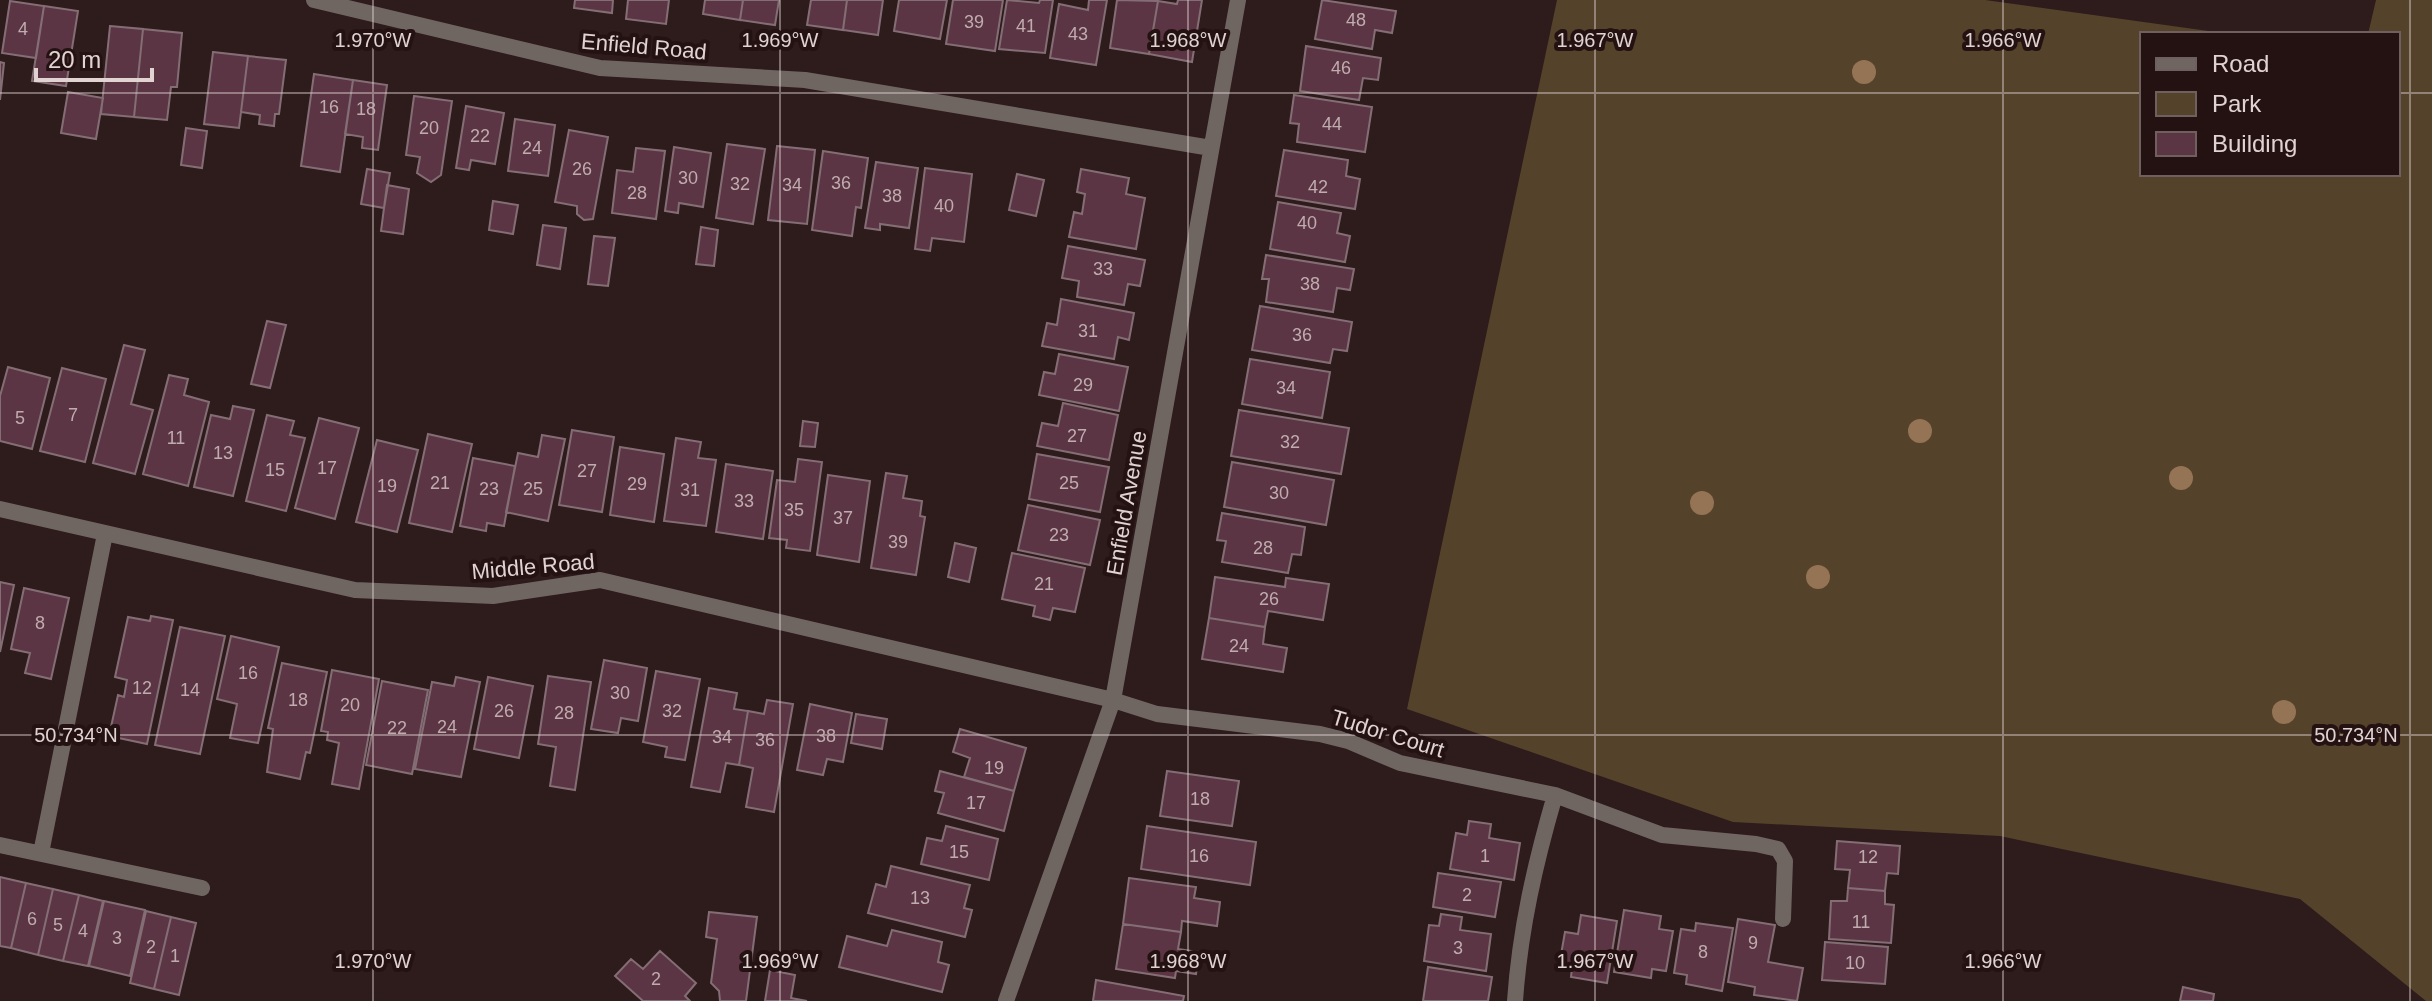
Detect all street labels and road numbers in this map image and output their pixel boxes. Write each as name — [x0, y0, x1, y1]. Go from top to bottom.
street label: Enfield Road — [580, 29, 708, 64]
street label: Enfield Avenue — [1101, 429, 1152, 577]
street label: Middle Road — [470, 549, 596, 584]
street label: Tudor Court — [1328, 704, 1447, 762]

